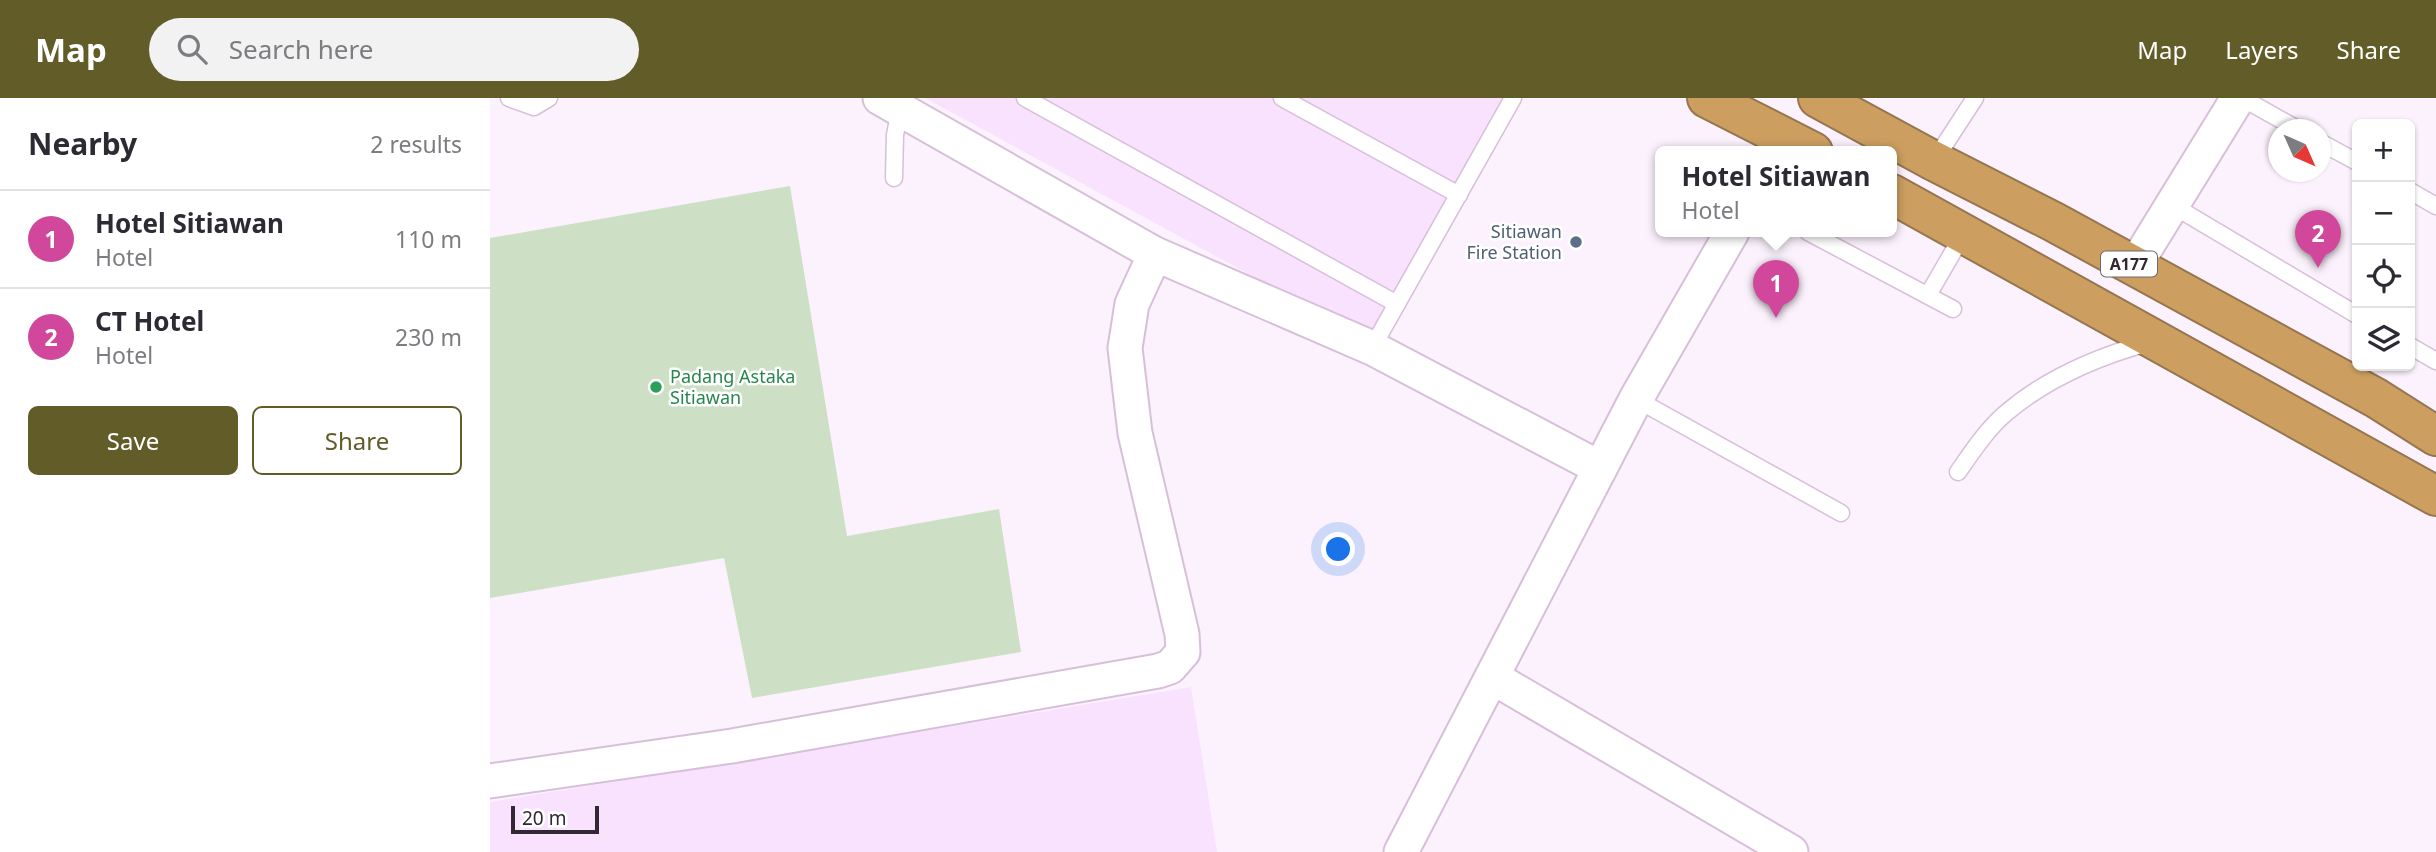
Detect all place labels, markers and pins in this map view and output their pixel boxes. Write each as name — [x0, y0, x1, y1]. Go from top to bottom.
pin: 2 — [2295, 210, 2341, 268]
place label: Sitiawan Fire Station — [1466, 219, 1562, 264]
marker: Sitiawan Fire Station — [1568, 234, 1584, 250]
pin: 1 — [1753, 260, 1799, 318]
place label: Padang Astaka Sitiawan — [670, 364, 795, 409]
marker: Padang Astaka Sitiawan — [648, 379, 664, 395]

